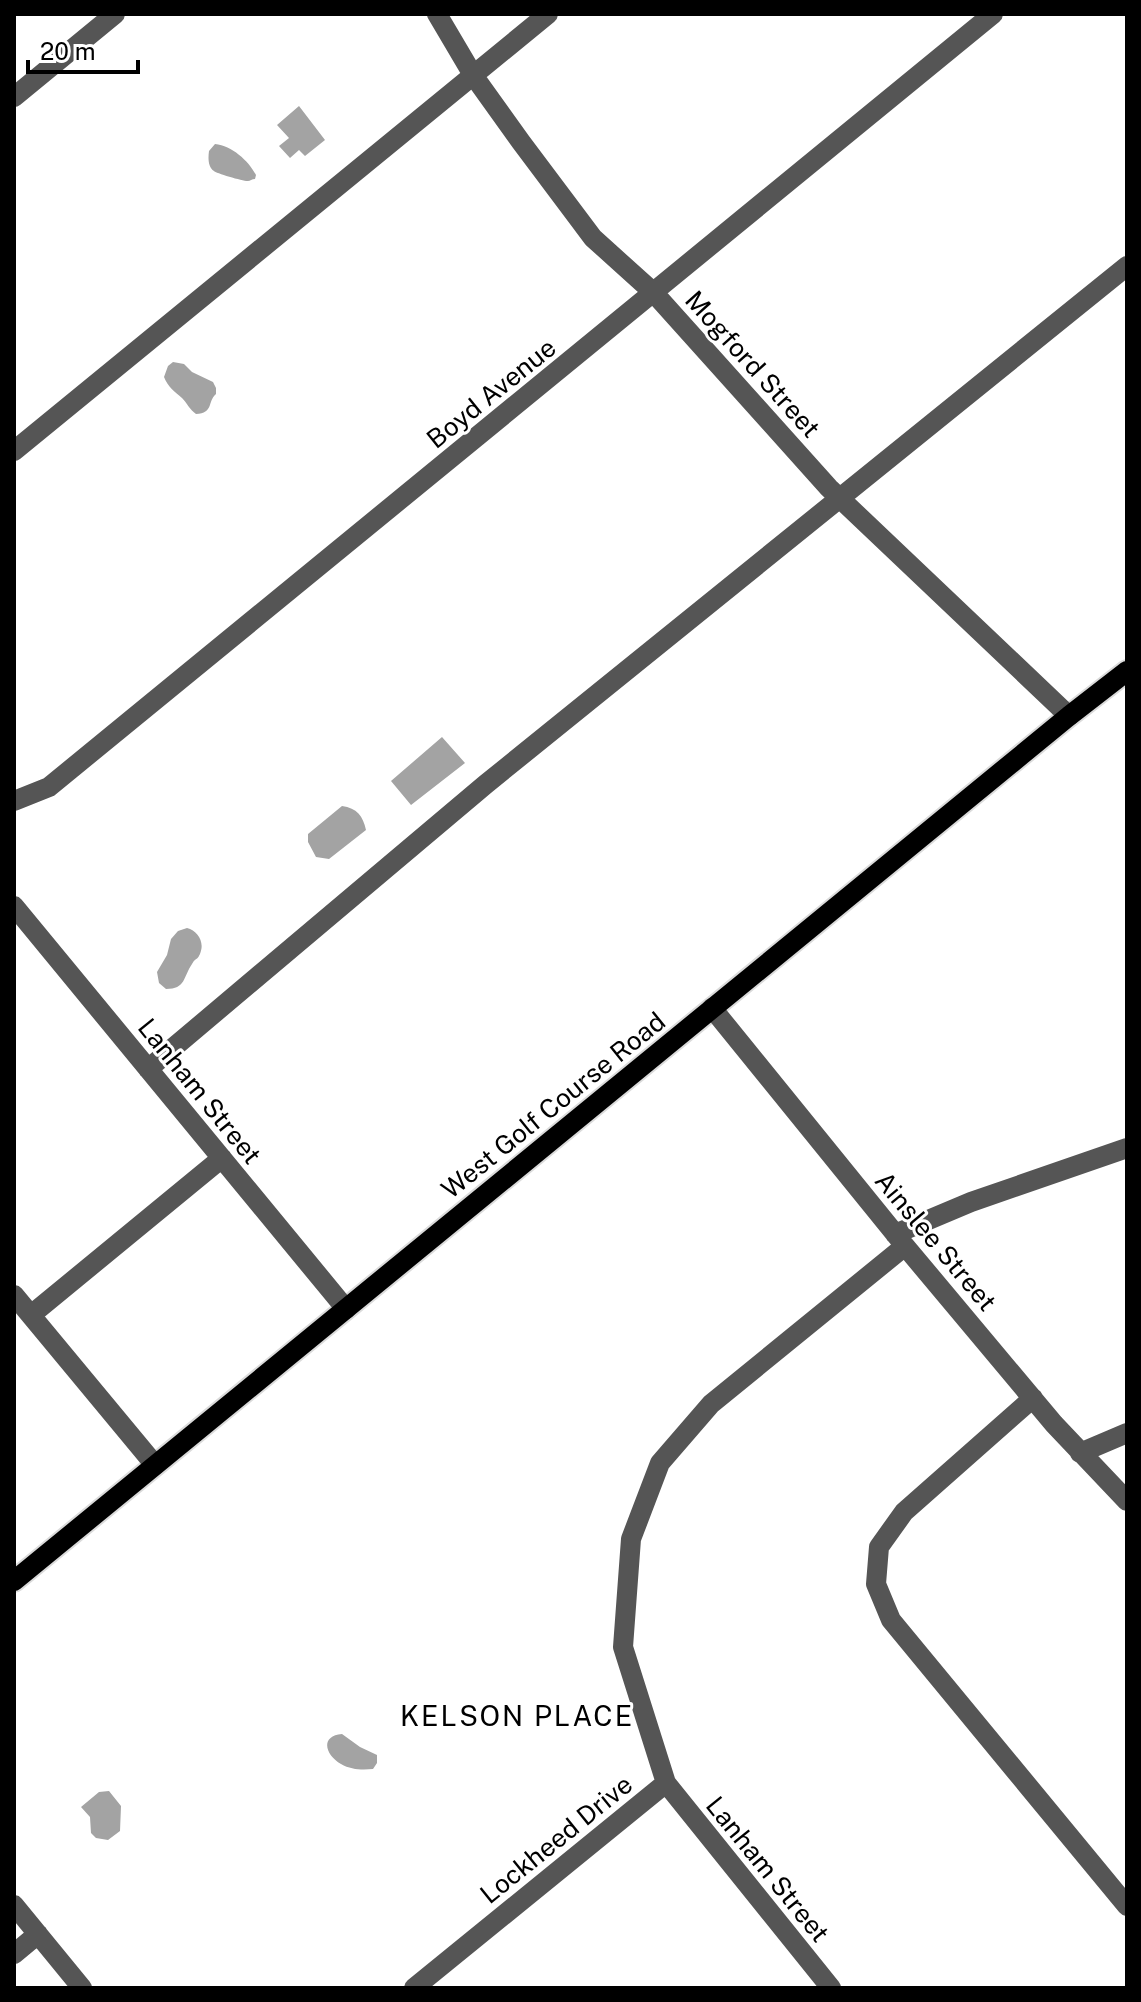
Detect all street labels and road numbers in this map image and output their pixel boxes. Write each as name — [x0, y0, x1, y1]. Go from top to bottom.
street label: Mogford Street — [679, 284, 827, 444]
street label: Boyd Avenue — [420, 332, 562, 454]
street label: West Golf Course Road — [435, 1005, 671, 1205]
street label: Lanham Street — [132, 1012, 268, 1170]
street label: Ainslee Street — [869, 1165, 1003, 1317]
street label: Lockheed Drive — [474, 1768, 638, 1910]
street label: Lanham Street — [700, 1790, 836, 1948]

